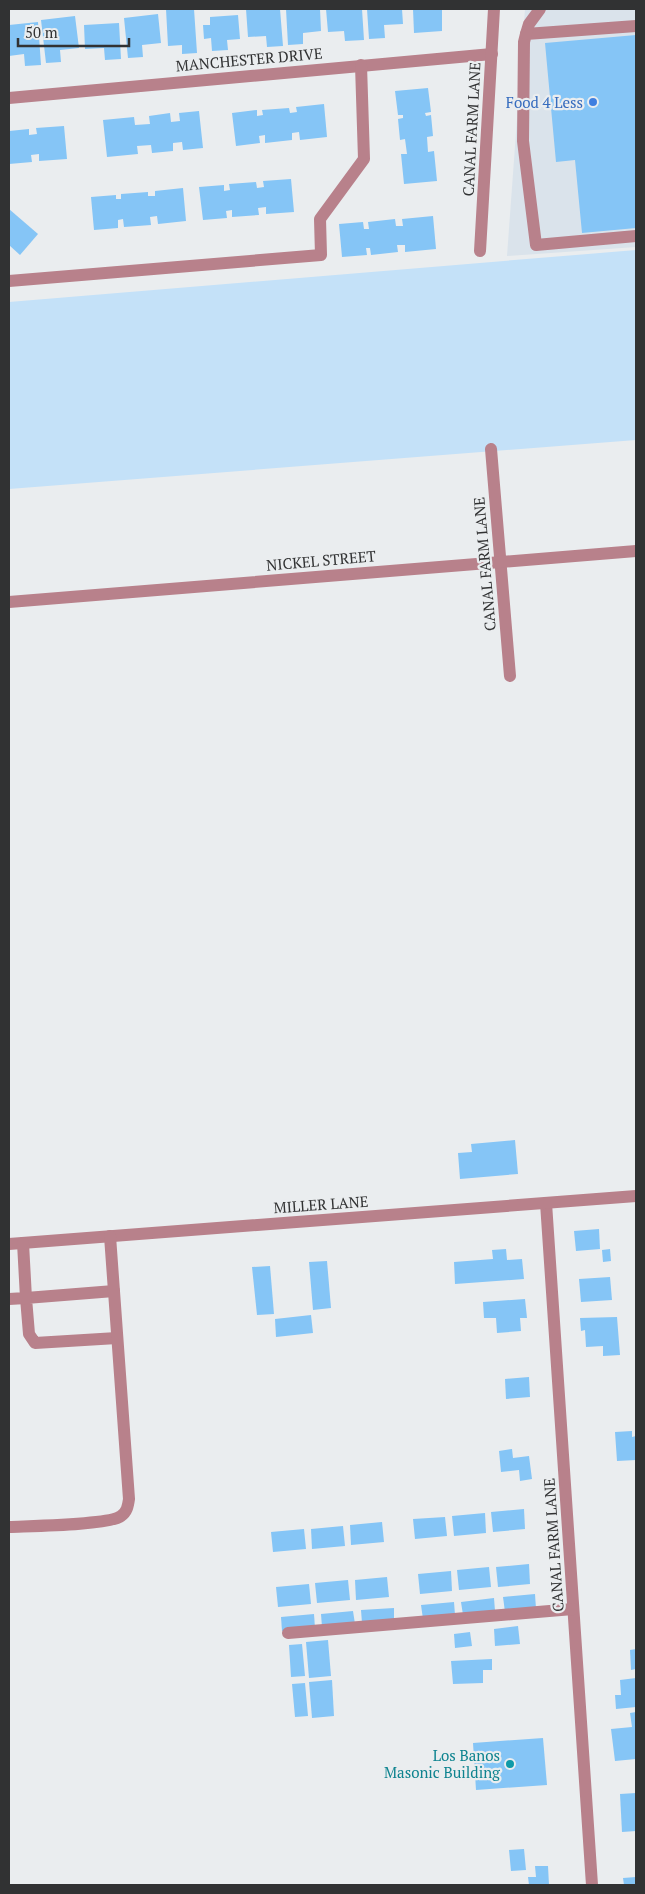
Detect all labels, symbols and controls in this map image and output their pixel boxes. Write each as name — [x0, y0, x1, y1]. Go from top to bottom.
scale bar — [18, 15, 129, 47]
text: 50 m — [25, 22, 58, 42]
street label: MANCHESTER DRIVE — [175, 43, 323, 75]
street label: CANAL FARM LANE — [457, 61, 485, 197]
place label: Food 4 Less — [506, 92, 583, 112]
marker: Food 4 Less — [587, 96, 599, 108]
street label: CANAL FARM LANE — [468, 496, 500, 632]
street label: NICKEL STREET — [265, 545, 377, 575]
street label: MILLER LANE — [273, 1191, 369, 1217]
street label: CANAL FARM LANE — [538, 1477, 568, 1613]
place label: Los Banos Masonic Building — [384, 1745, 501, 1782]
marker: Los Banos Masonic Building — [504, 1758, 516, 1770]

